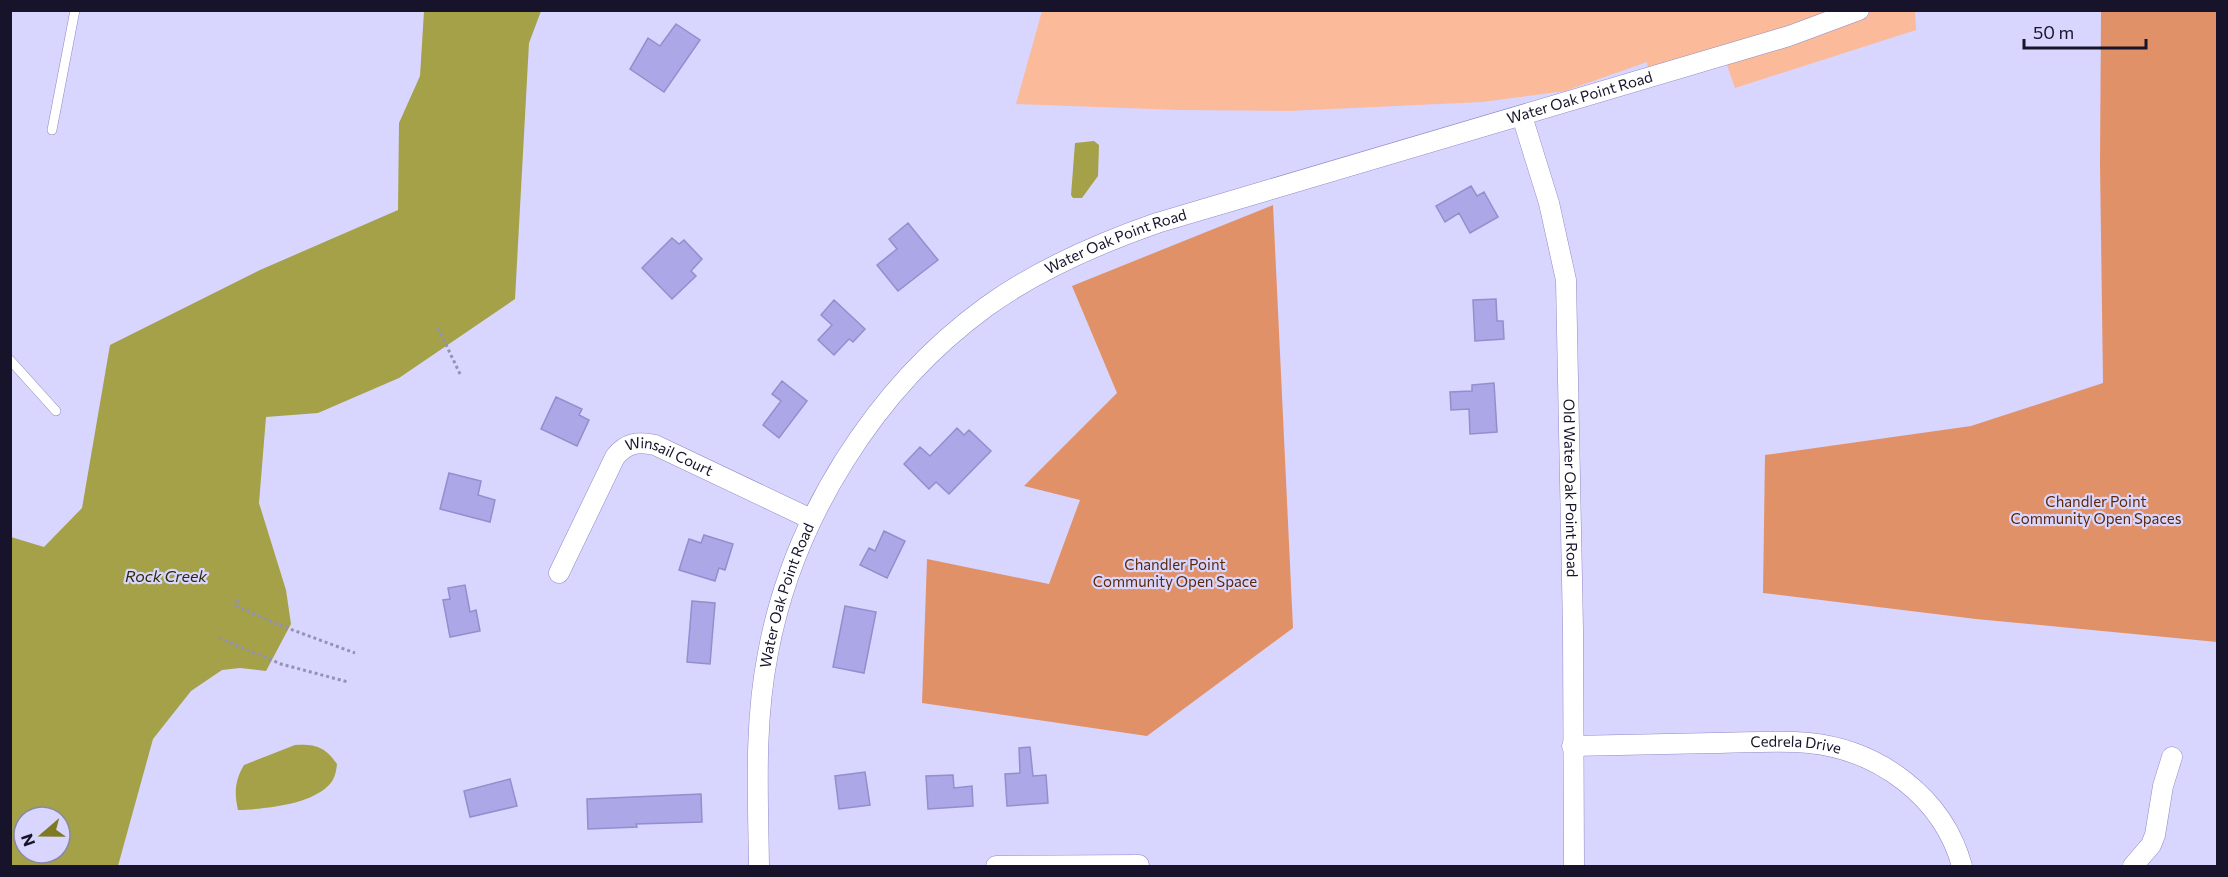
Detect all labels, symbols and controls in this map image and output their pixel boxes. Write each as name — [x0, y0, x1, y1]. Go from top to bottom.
scale bar — [2024, 12, 2146, 50]
text: 50 m — [2033, 21, 2074, 43]
street label: Water Oak Point Road — [1505, 67, 1654, 127]
street label: Water Oak Point Road — [1041, 205, 1188, 277]
street label: Old Water Oak Point Road — [1560, 398, 1582, 577]
street label: Winsail Court — [623, 433, 716, 479]
park label: Chandler Point Community Open Spaces — [2010, 492, 2182, 527]
street label: Water Oak Point Road — [755, 520, 817, 669]
park label: Chandler Point Community Open Space — [1093, 555, 1257, 590]
water label: Rock Creek — [125, 566, 207, 585]
street label: Cedrela Drive — [1750, 732, 1844, 757]
north arrow — [12, 805, 72, 865]
text: N — [16, 831, 38, 849]

